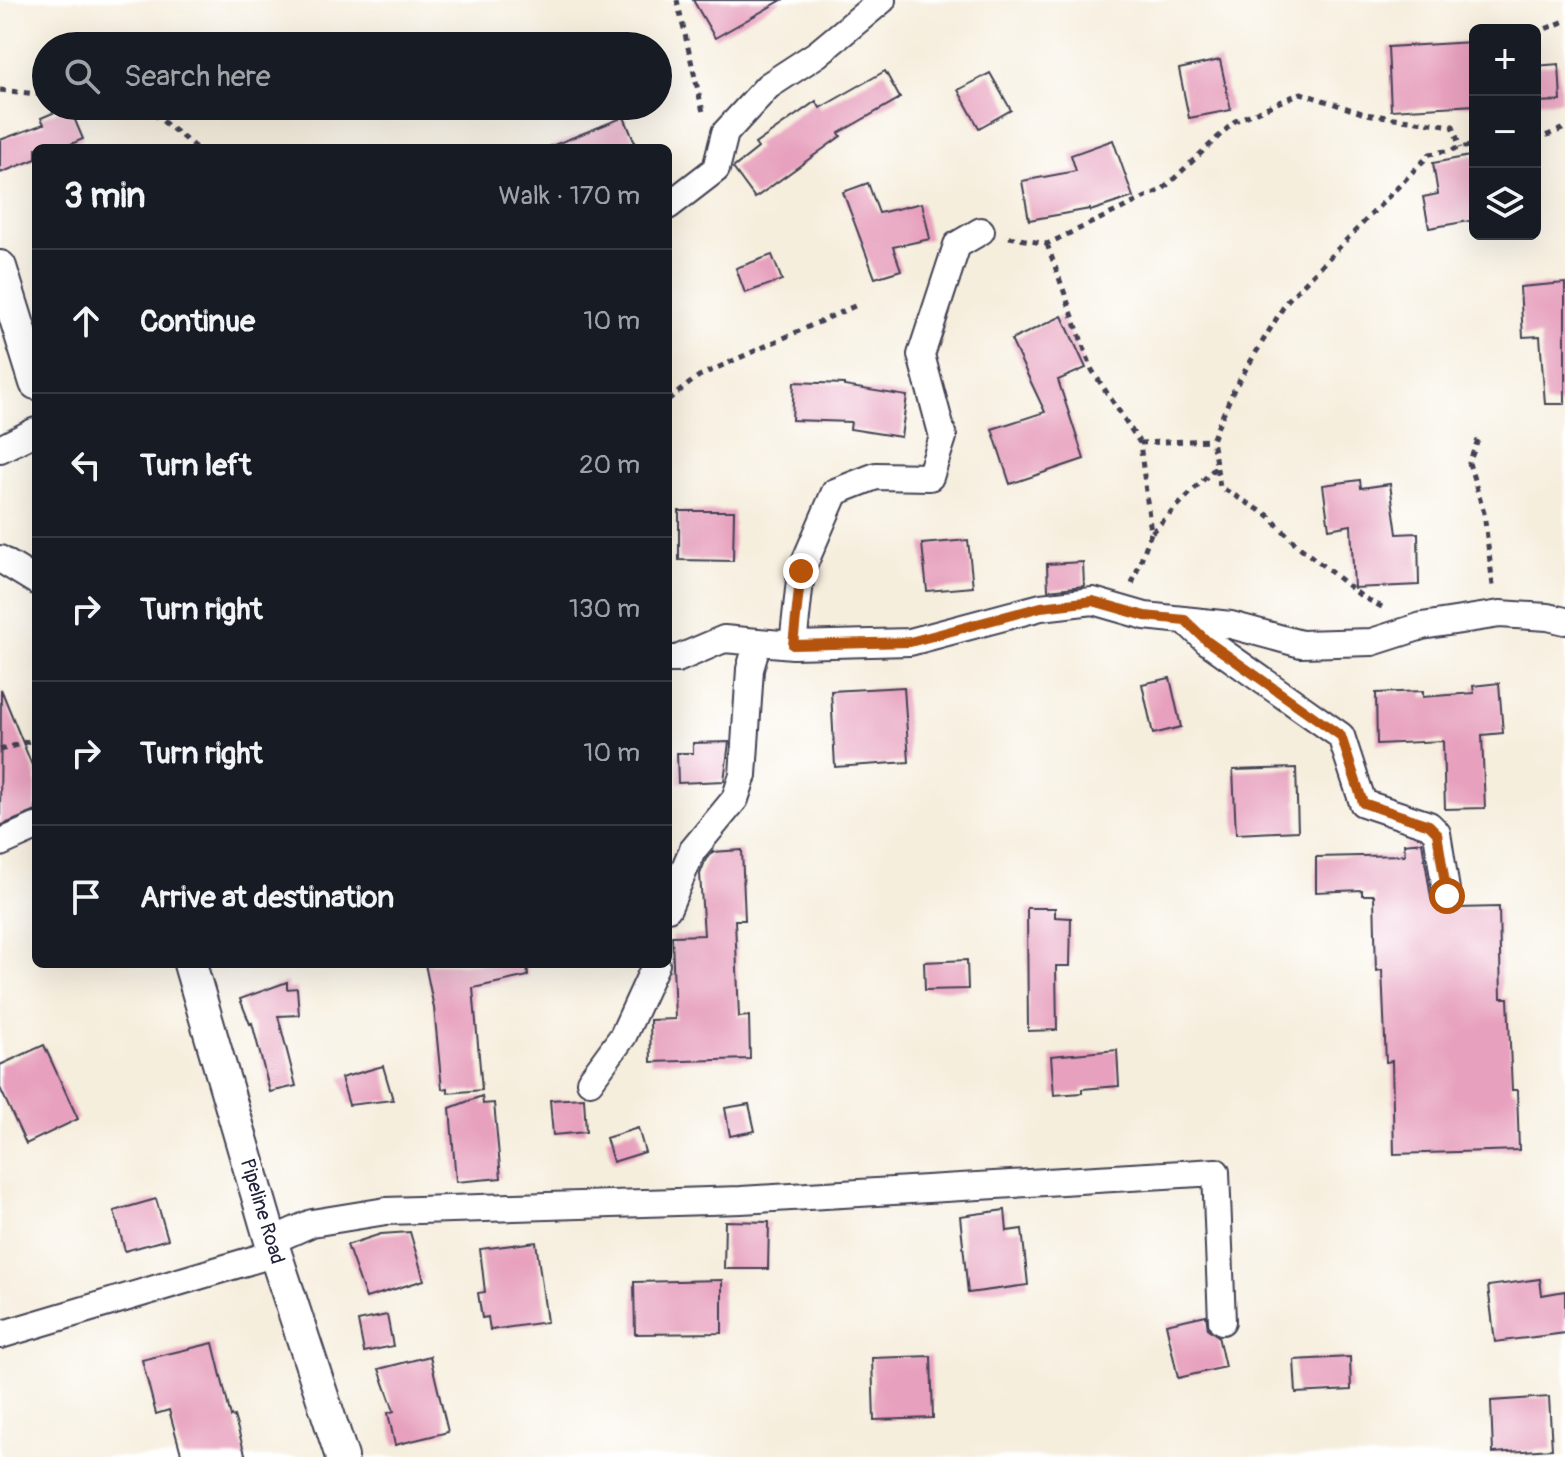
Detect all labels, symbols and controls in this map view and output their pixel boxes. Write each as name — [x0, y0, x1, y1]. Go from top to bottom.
map controls — [1469, 24, 1541, 240]
button: + — [1469, 24, 1541, 96]
search box — [32, 32, 672, 120]
icon: search — [60, 54, 104, 98]
text: Search here — [124, 58, 271, 95]
button: − — [1469, 96, 1541, 168]
button: layers — [1469, 168, 1541, 240]
text: 3 min — [64, 175, 146, 218]
text: Walk · 170 m — [499, 180, 640, 212]
icon: ahead — [64, 299, 108, 343]
text: Continue — [140, 303, 255, 340]
text: 10 m — [583, 305, 640, 337]
icon: left — [64, 443, 108, 487]
text: Turn left — [140, 447, 251, 484]
text: 20 m — [579, 449, 640, 481]
route end — [783, 553, 819, 589]
icon: right — [64, 587, 108, 631]
text: Turn right — [140, 591, 263, 628]
text: 130 m — [569, 593, 640, 625]
icon: right — [64, 731, 108, 775]
text: Turn right — [140, 735, 263, 772]
text: 10 m — [583, 737, 640, 769]
icon: arrive — [64, 875, 108, 919]
route start — [1429, 878, 1465, 914]
text: Arrive at destination — [140, 879, 394, 916]
street label: Pipeline Road — [235, 1155, 290, 1267]

